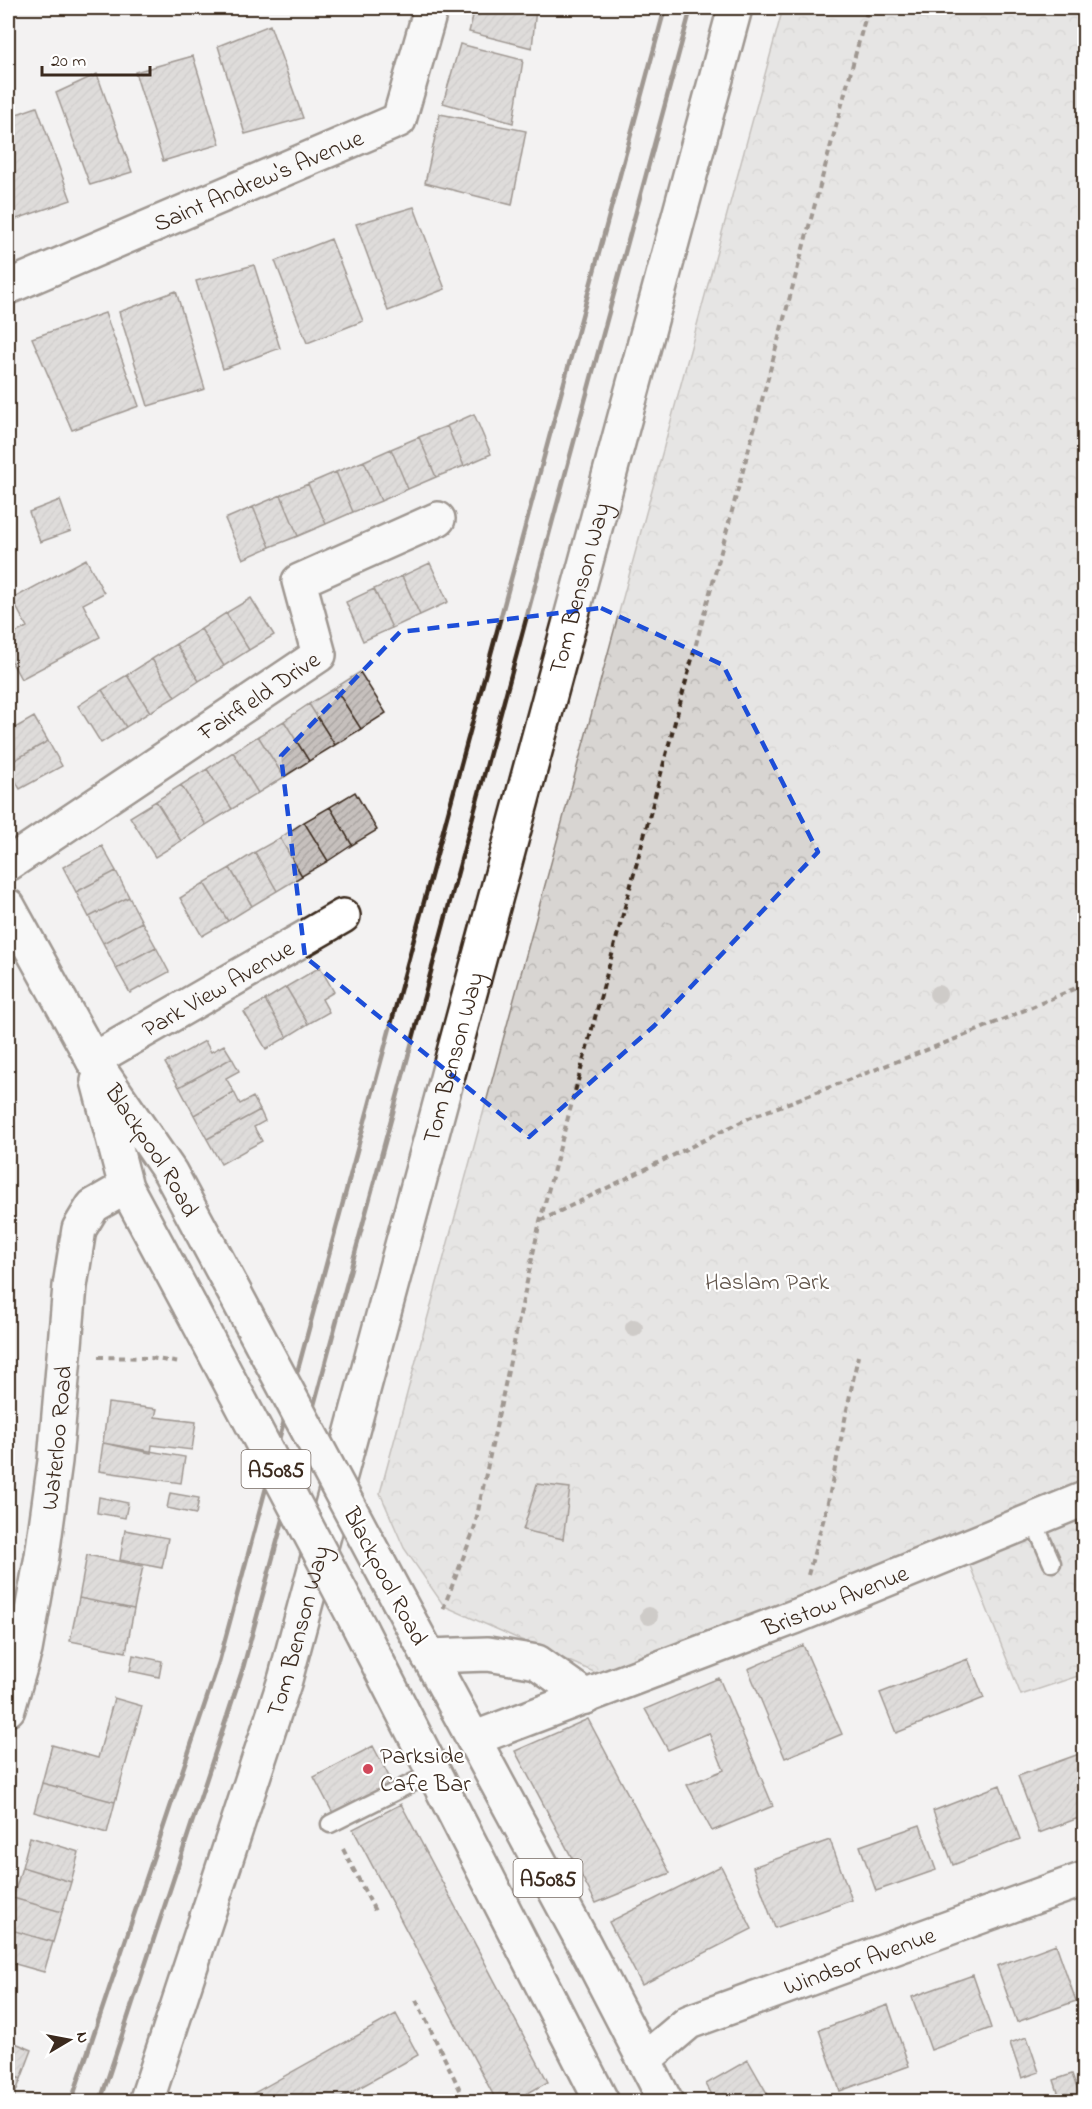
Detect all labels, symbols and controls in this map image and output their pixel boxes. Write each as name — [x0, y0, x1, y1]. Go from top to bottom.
scale bar — [42, 39, 150, 77]
text: 20 m — [51, 49, 86, 75]
street label: Saint Andrew's Avenue — [149, 122, 370, 243]
street label: Tom Benson Way — [541, 499, 622, 678]
street label: Fairfield Drive — [191, 644, 328, 752]
street label: Park View Avenue — [136, 932, 302, 1048]
street label: Tom Benson Way — [415, 969, 496, 1148]
street label: Blackpool Road — [94, 1077, 206, 1225]
park label: Haslam Park — [705, 1266, 830, 1301]
street label: Waterloo Road — [33, 1364, 83, 1513]
road number: A5085 — [242, 1450, 310, 1488]
street label: Blackpool Road — [332, 1501, 435, 1653]
street label: Tom Benson Way — [259, 1542, 341, 1722]
street label: Bristow Avenue — [757, 1557, 915, 1648]
place label: Parkside Cafe Bar — [380, 1740, 471, 1803]
marker: Parkside Cafe Bar — [361, 1762, 375, 1776]
road number: A5085 — [514, 1859, 582, 1897]
street label: Windsor Avenue — [779, 1919, 941, 2006]
north arrow — [39, 2010, 99, 2070]
text: N — [69, 2030, 95, 2045]

